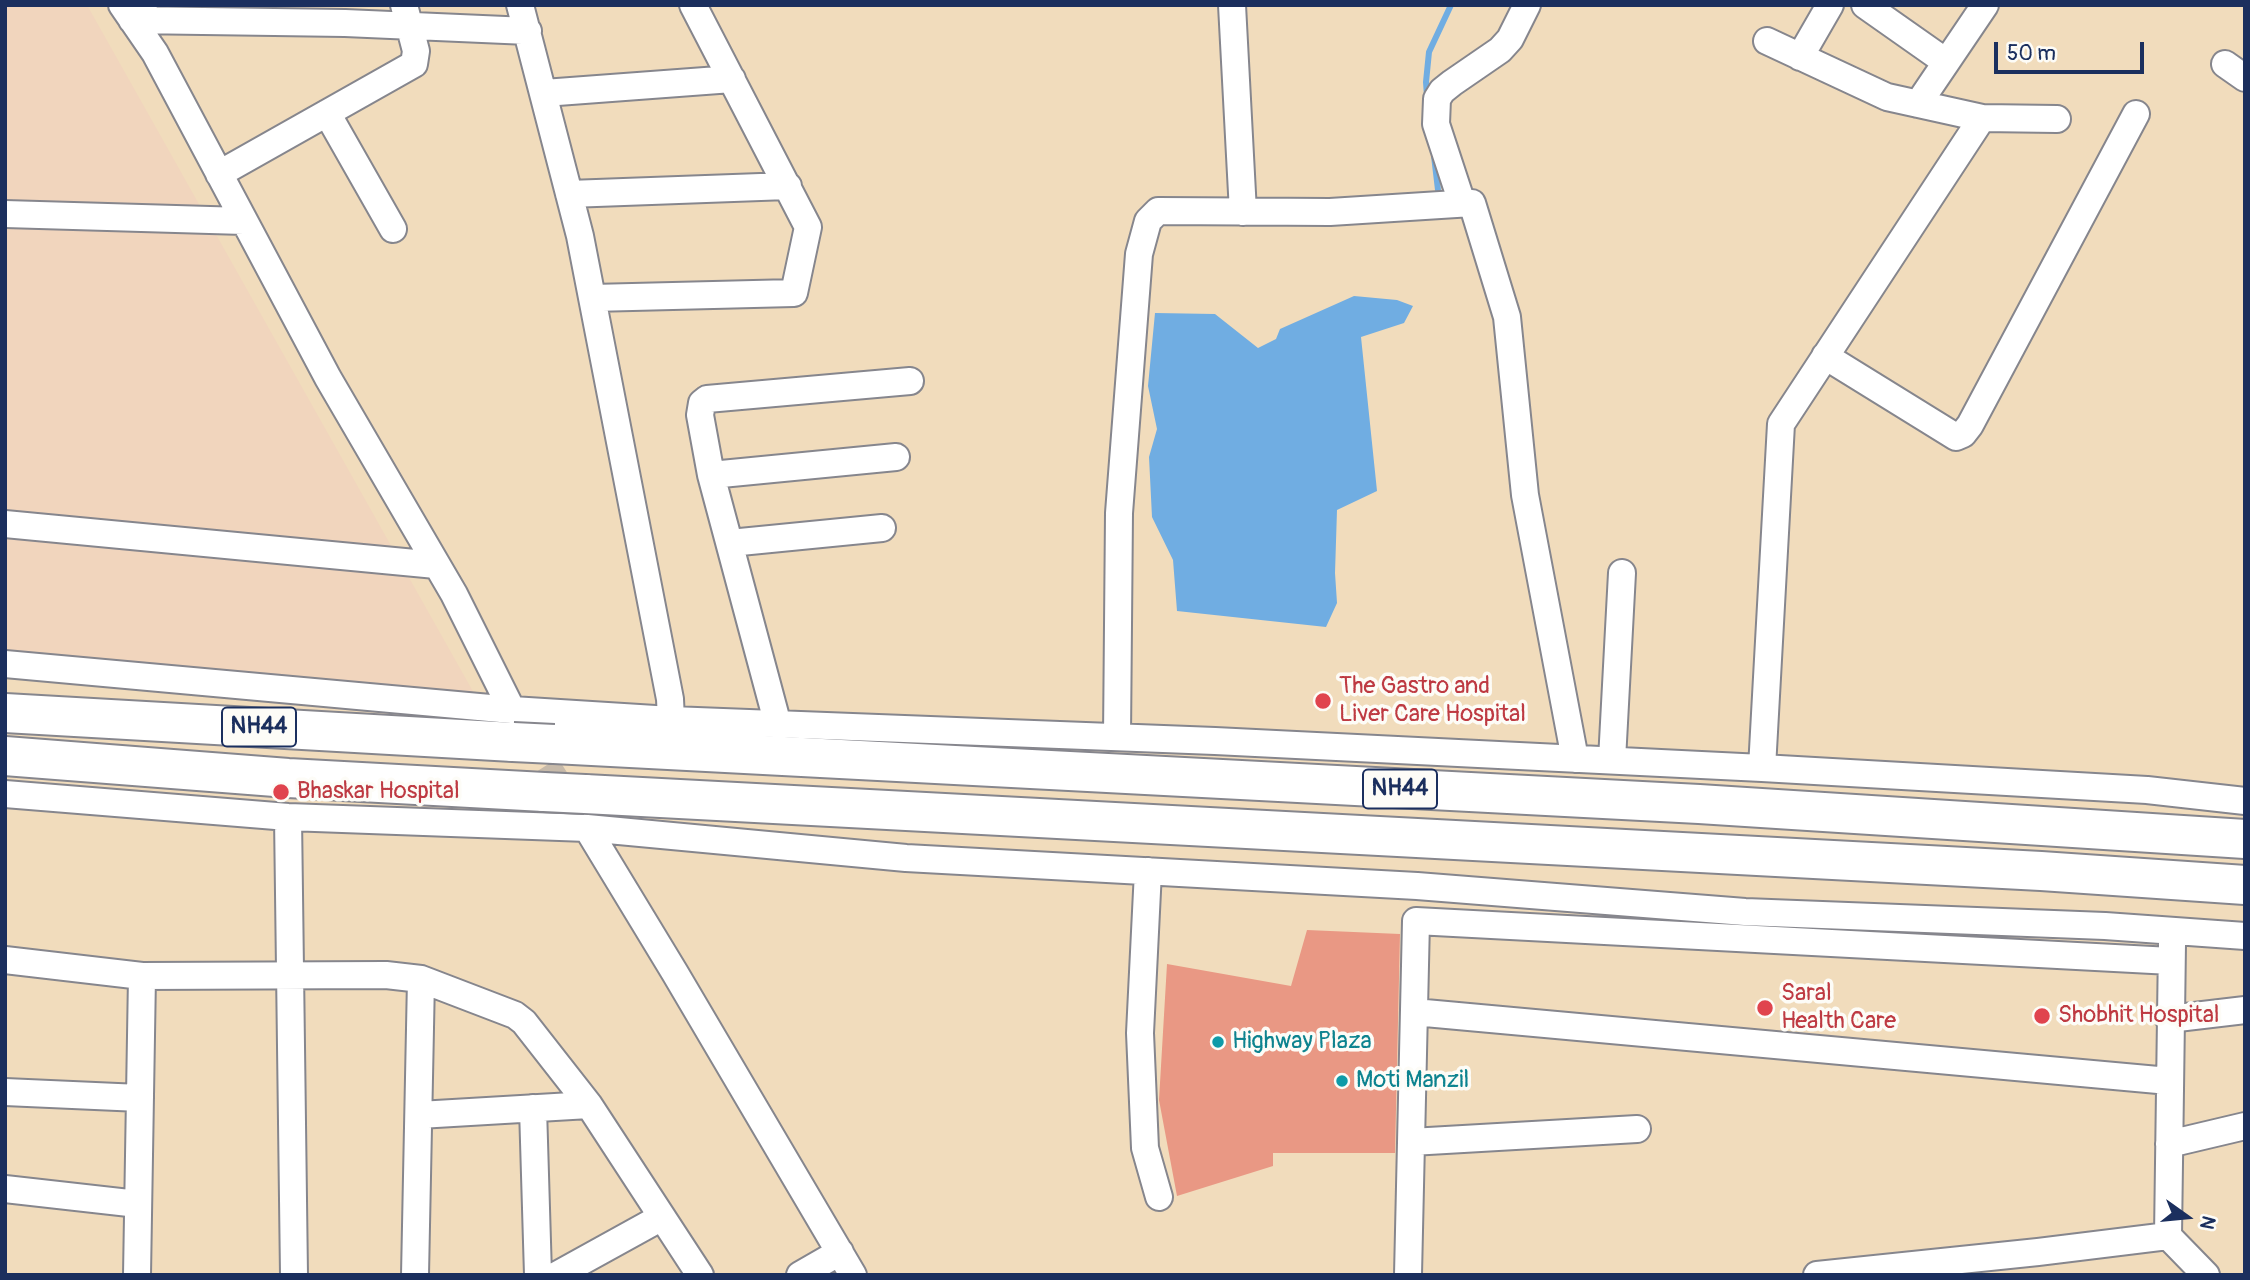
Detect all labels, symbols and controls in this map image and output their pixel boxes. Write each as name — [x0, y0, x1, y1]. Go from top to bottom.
scale bar — [1998, 28, 2148, 72]
text: 50 m — [2007, 40, 2056, 67]
place label: The Gastro and Liver Care Hospital — [1339, 673, 1526, 729]
marker: The Gastro and Liver Care Hospital — [1313, 691, 1333, 711]
road number: NH44 — [222, 708, 296, 747]
road number: NH44 — [1363, 769, 1437, 808]
place label: Bhaskar Hospital — [297, 778, 460, 806]
marker: Bhaskar Hospital — [271, 782, 291, 802]
place label: Saral Health Care — [1781, 980, 1896, 1036]
marker: Saral Health Care — [1755, 998, 1775, 1018]
place label: Shobhit Hospital — [2058, 1002, 2220, 1030]
marker: Shobhit Hospital — [2032, 1006, 2052, 1026]
place label: Highway Plaza — [1232, 1028, 1372, 1056]
marker: Highway Plaza — [1210, 1034, 1226, 1050]
place label: Moti Manzil — [1356, 1067, 1469, 1095]
marker: Moti Manzil — [1334, 1073, 1350, 1089]
north arrow — [2152, 1182, 2222, 1252]
text: N — [2194, 1213, 2221, 1232]

